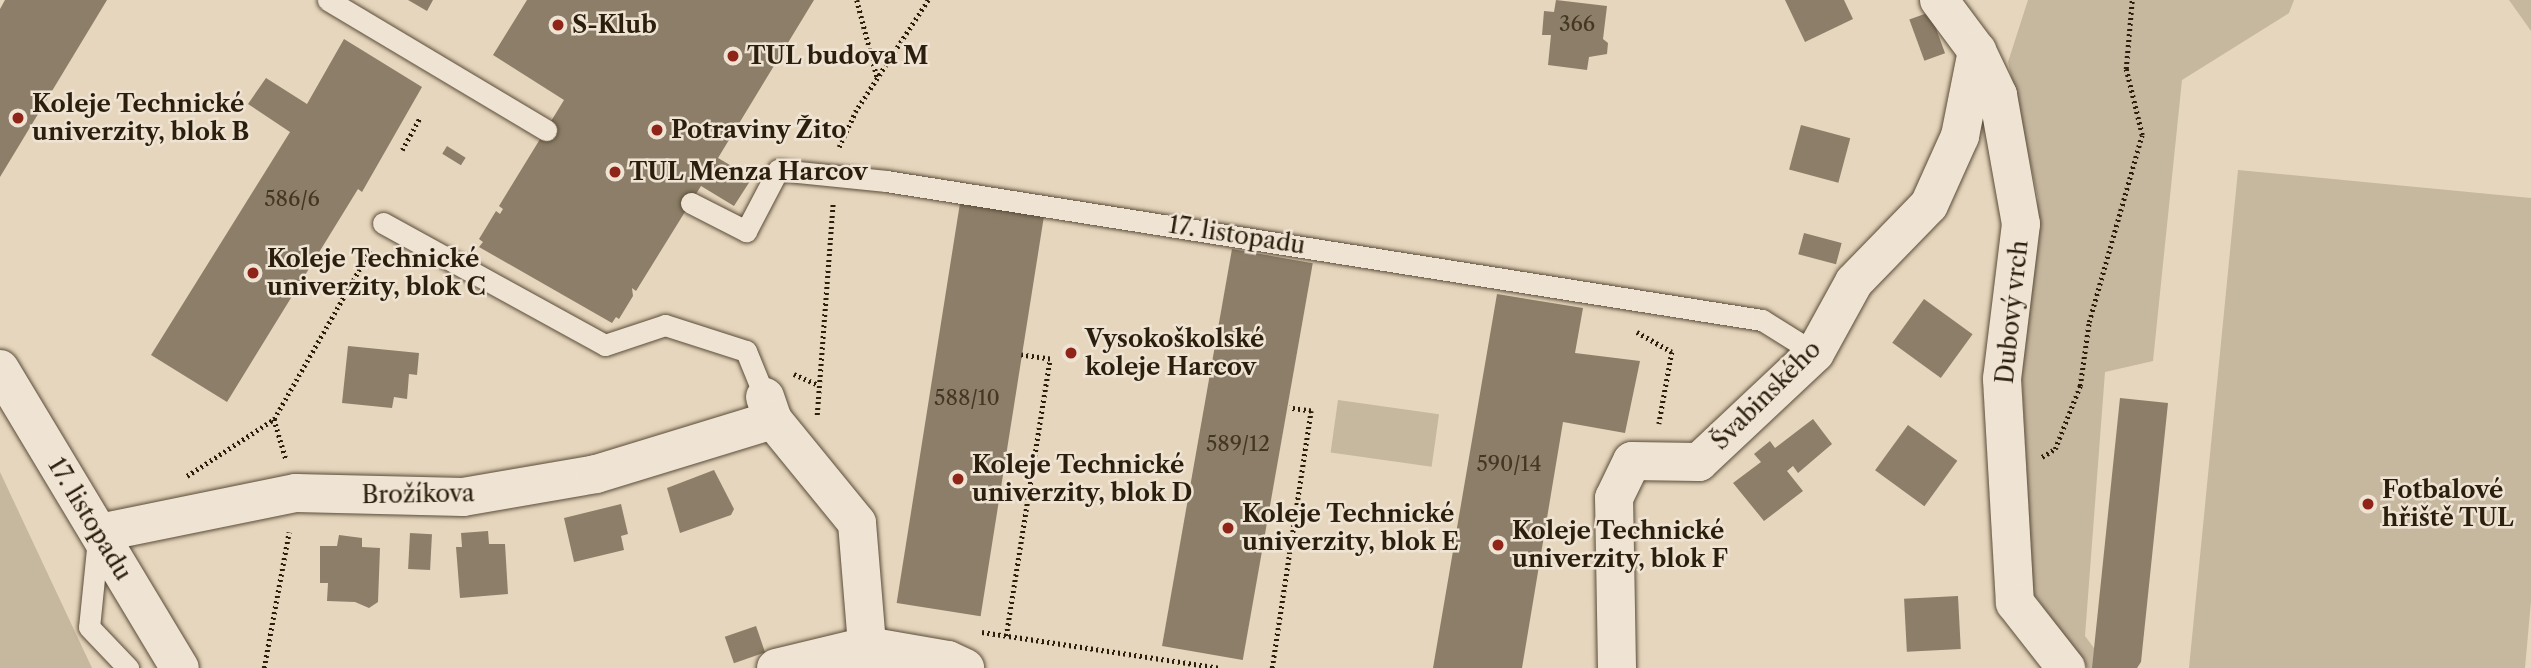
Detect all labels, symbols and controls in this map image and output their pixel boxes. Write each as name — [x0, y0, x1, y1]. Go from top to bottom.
place label: S-Klub — [572, 11, 657, 39]
house number: 366 — [1559, 11, 1595, 37]
marker: S-Klub — [550, 17, 566, 33]
place label: TUL budova M — [747, 42, 929, 70]
marker: TUL budova M — [725, 48, 741, 64]
place label: Koleje Technické univerzity, blok B — [32, 90, 250, 146]
marker: Koleje Technické univerzity, blok B — [10, 110, 26, 126]
place label: Potraviny Žito — [671, 116, 847, 144]
marker: Potraviny Žito — [649, 122, 665, 138]
place label: TUL Menza Harcov — [629, 158, 868, 186]
marker: TUL Menza Harcov — [607, 164, 623, 180]
house number: 586/6 — [264, 186, 320, 212]
street label: 17. listopadu — [1167, 210, 1307, 260]
street label: Dubový vrch — [1990, 238, 2034, 386]
place label: Koleje Technické univerzity, blok C — [267, 245, 486, 301]
marker: Koleje Technické univerzity, blok C — [245, 265, 261, 281]
place label: Vysokoškolské koleje Harcov — [1085, 325, 1264, 381]
street label: Švabinského — [1705, 334, 1827, 456]
marker: Vysokoškolské koleje Harcov — [1063, 345, 1079, 361]
house number: 588/10 — [934, 385, 1000, 411]
house number: 589/12 — [1206, 431, 1270, 457]
place label: Koleje Technické univerzity, blok D — [972, 451, 1193, 507]
house number: 590/14 — [1476, 451, 1542, 477]
street label: 17. listopadu — [42, 452, 138, 586]
marker: Koleje Technické univerzity, blok D — [950, 471, 966, 487]
place label: Fotbalové hřiště TUL — [2382, 476, 2514, 532]
street label: Brožíkova — [361, 479, 475, 509]
marker: Fotbalové hřiště TUL — [2360, 496, 2376, 512]
place label: Koleje Technické univerzity, blok E — [1242, 500, 1459, 556]
place label: Koleje Technické univerzity, blok F — [1512, 517, 1728, 573]
marker: Koleje Technické univerzity, blok E — [1220, 520, 1236, 536]
marker: Koleje Technické univerzity, blok F — [1490, 537, 1506, 553]

